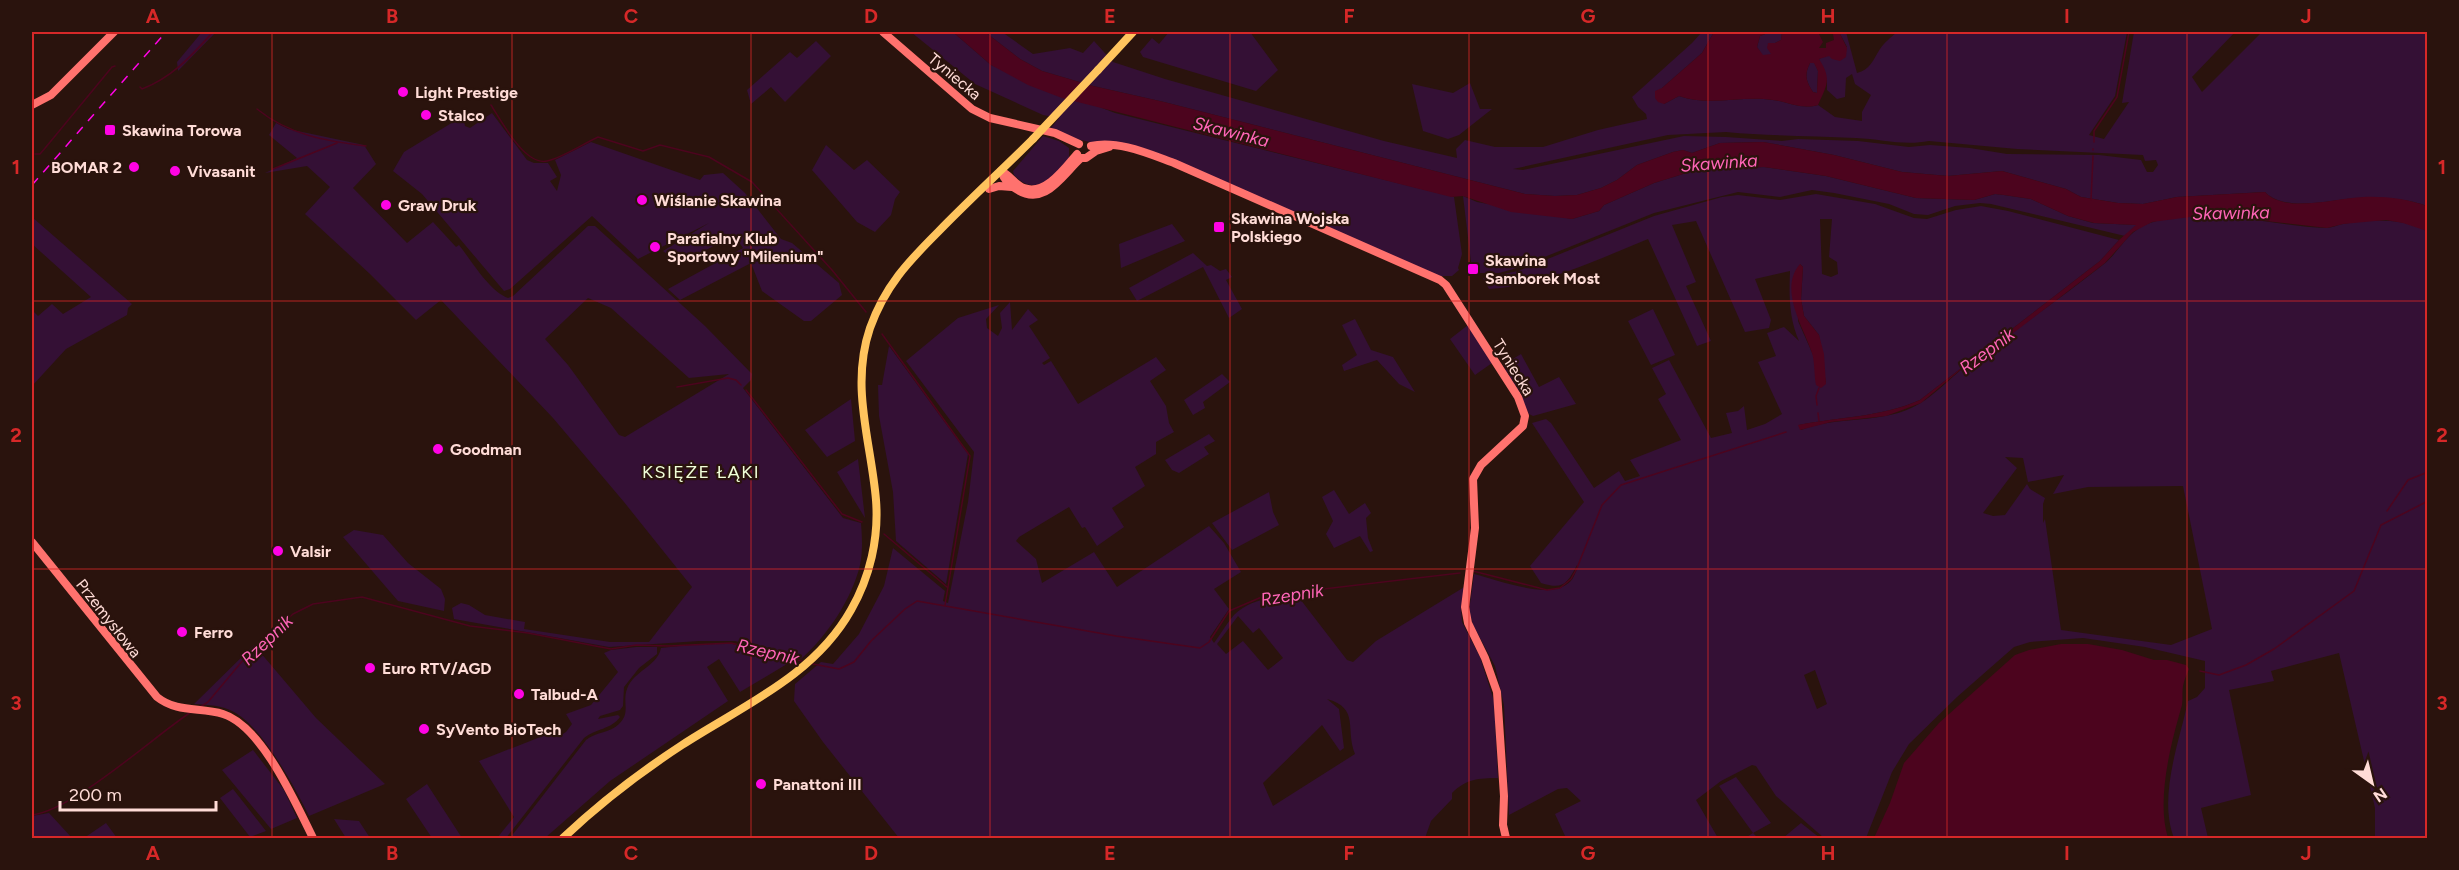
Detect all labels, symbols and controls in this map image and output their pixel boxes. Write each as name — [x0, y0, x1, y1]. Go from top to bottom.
text: A — [146, 4, 161, 28]
text: B — [386, 4, 398, 28]
text: C — [624, 4, 638, 28]
text: D — [864, 4, 878, 28]
text: E — [1104, 4, 1116, 28]
text: F — [1343, 4, 1355, 28]
text: G — [1581, 4, 1596, 28]
text: H — [1821, 4, 1836, 28]
text: I — [2064, 4, 2070, 28]
text: J — [2300, 4, 2312, 28]
street label: Tyniecka — [925, 49, 985, 104]
place label: Light Prestige — [415, 83, 518, 102]
marker: Light Prestige — [396, 85, 410, 99]
place label: Stalco — [438, 106, 485, 125]
marker: Stalco — [419, 108, 433, 122]
water label: Skawinka — [1191, 112, 1272, 152]
place label: Skawina Torowa — [122, 121, 241, 140]
marker: Skawina Torowa — [103, 123, 117, 137]
water label: Skawinka — [1680, 149, 1759, 177]
text: 1 — [12, 155, 20, 179]
text: 1 — [2438, 155, 2446, 179]
place label: BOMAR 2 — [51, 158, 122, 177]
marker: BOMAR 2 — [127, 160, 141, 174]
place label: Vivasanit — [187, 162, 256, 181]
marker: Vivasanit — [168, 164, 182, 178]
place label: Wiślanie Skawina — [654, 191, 781, 210]
marker: Wiślanie Skawina — [635, 193, 649, 207]
place label: Graw Druk — [398, 196, 477, 215]
marker: Graw Druk — [379, 198, 393, 212]
water label: Skawinka — [2192, 201, 2270, 225]
place label: Skawina Wojska Polskiego — [1231, 209, 1349, 246]
marker: Skawina Wojska Polskiego — [1212, 220, 1226, 234]
place label: Parafialny Klub Sportowy "Milenium" — [667, 229, 824, 266]
marker: Parafialny Klub Sportowy "Milenium" — [648, 240, 662, 254]
place label: Skawina Samborek Most — [1485, 251, 1600, 288]
marker: Skawina Samborek Most — [1466, 262, 1480, 276]
water label: Rzepnik — [1955, 322, 2020, 379]
street label: Tyniecka — [1489, 336, 1538, 399]
text: 2 — [10, 423, 22, 447]
text: 2 — [2436, 423, 2448, 447]
place label: Goodman — [450, 440, 522, 459]
marker: Goodman — [431, 442, 445, 456]
district label: KSIĘŻE ŁĄKI — [642, 461, 760, 483]
place label: Valsir — [290, 542, 331, 561]
marker: Valsir — [271, 544, 285, 558]
street label: Przemysłowa — [72, 575, 145, 661]
water label: Rzepnik — [1259, 579, 1326, 611]
water label: Rzepnik — [236, 609, 298, 670]
place label: Ferro — [194, 623, 233, 642]
marker: Ferro — [175, 625, 189, 639]
water label: Rzepnik — [735, 634, 803, 670]
place label: Euro RTV/AGD — [382, 659, 492, 678]
marker: Euro RTV/AGD — [363, 661, 377, 675]
place label: Talbud-A — [531, 685, 598, 704]
marker: Talbud-A — [512, 687, 526, 701]
text: 3 — [10, 691, 22, 715]
text: 3 — [2436, 691, 2448, 715]
place label: SyVento BioTech — [436, 720, 561, 739]
marker: SyVento BioTech — [417, 722, 431, 736]
north arrow — [2342, 753, 2402, 813]
scale bar — [60, 774, 216, 812]
place label: Panattoni III — [773, 775, 862, 794]
marker: Panattoni III — [754, 777, 768, 791]
text: 200 m — [69, 784, 122, 806]
text: N — [2370, 784, 2391, 806]
text: A — [146, 841, 161, 865]
text: B — [386, 841, 398, 865]
text: C — [624, 841, 638, 865]
text: D — [864, 841, 878, 865]
text: E — [1104, 841, 1116, 865]
text: F — [1343, 841, 1355, 865]
text: G — [1581, 841, 1596, 865]
text: H — [1821, 841, 1836, 865]
text: I — [2064, 841, 2070, 865]
text: J — [2300, 841, 2312, 865]

